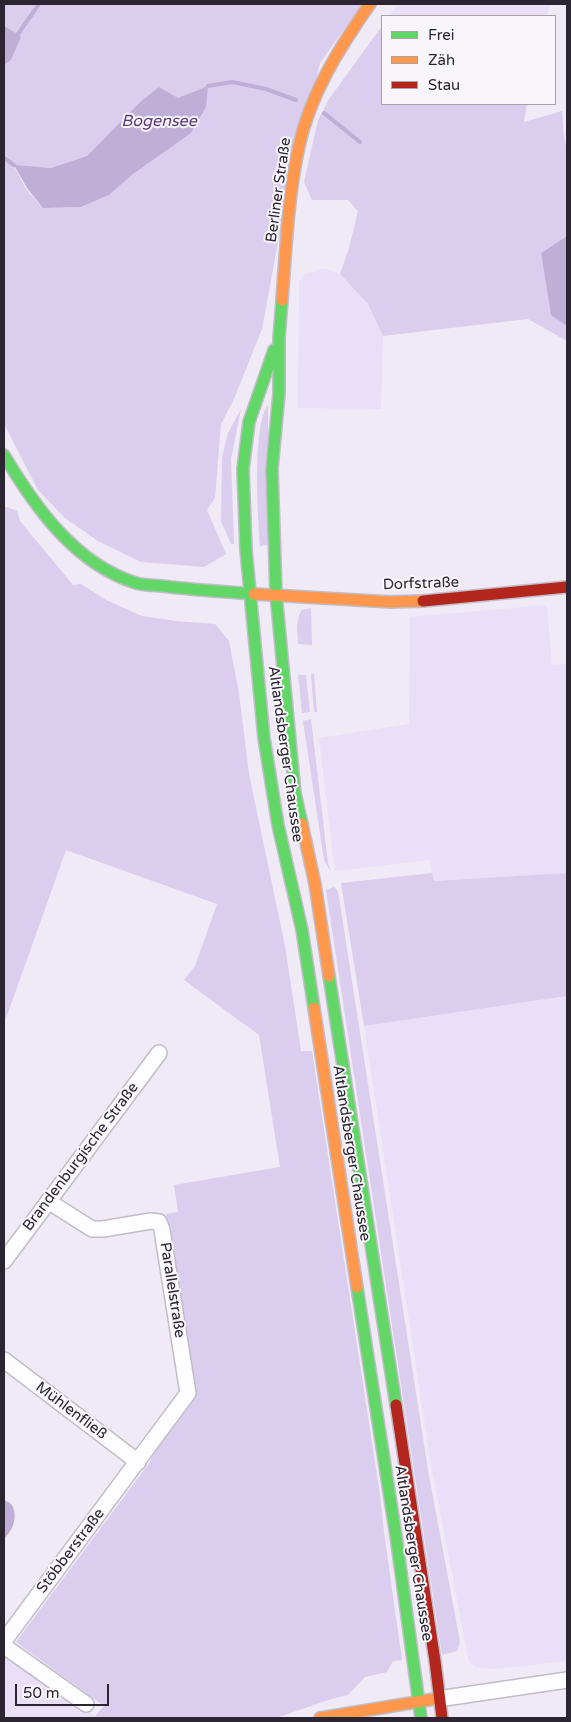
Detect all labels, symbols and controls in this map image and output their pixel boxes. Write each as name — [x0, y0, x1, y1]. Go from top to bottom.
legend — [381, 15, 556, 105]
text: Frei — [428, 26, 454, 44]
text: Zäh — [428, 51, 455, 69]
text: Stau — [428, 76, 460, 94]
water label: Bogensee — [121, 112, 197, 132]
street label: Berliner Straße — [263, 136, 295, 244]
street label: Dorfstraße — [383, 574, 459, 594]
street label: Altlandsberger Chaussee — [264, 665, 306, 843]
street label: Altlandsberger Chaussee — [328, 1064, 374, 1242]
street label: Brandenburgische Straße — [19, 1079, 143, 1235]
street label: Parallelstraße — [156, 1241, 188, 1339]
street label: Mühlenfließ — [32, 1378, 110, 1444]
street label: Altlandsberger Chaussee — [390, 1464, 436, 1642]
street label: Stöbberstraße — [33, 1505, 109, 1597]
scale bar — [18, 1674, 111, 1706]
text: 50 m — [23, 1684, 60, 1702]

